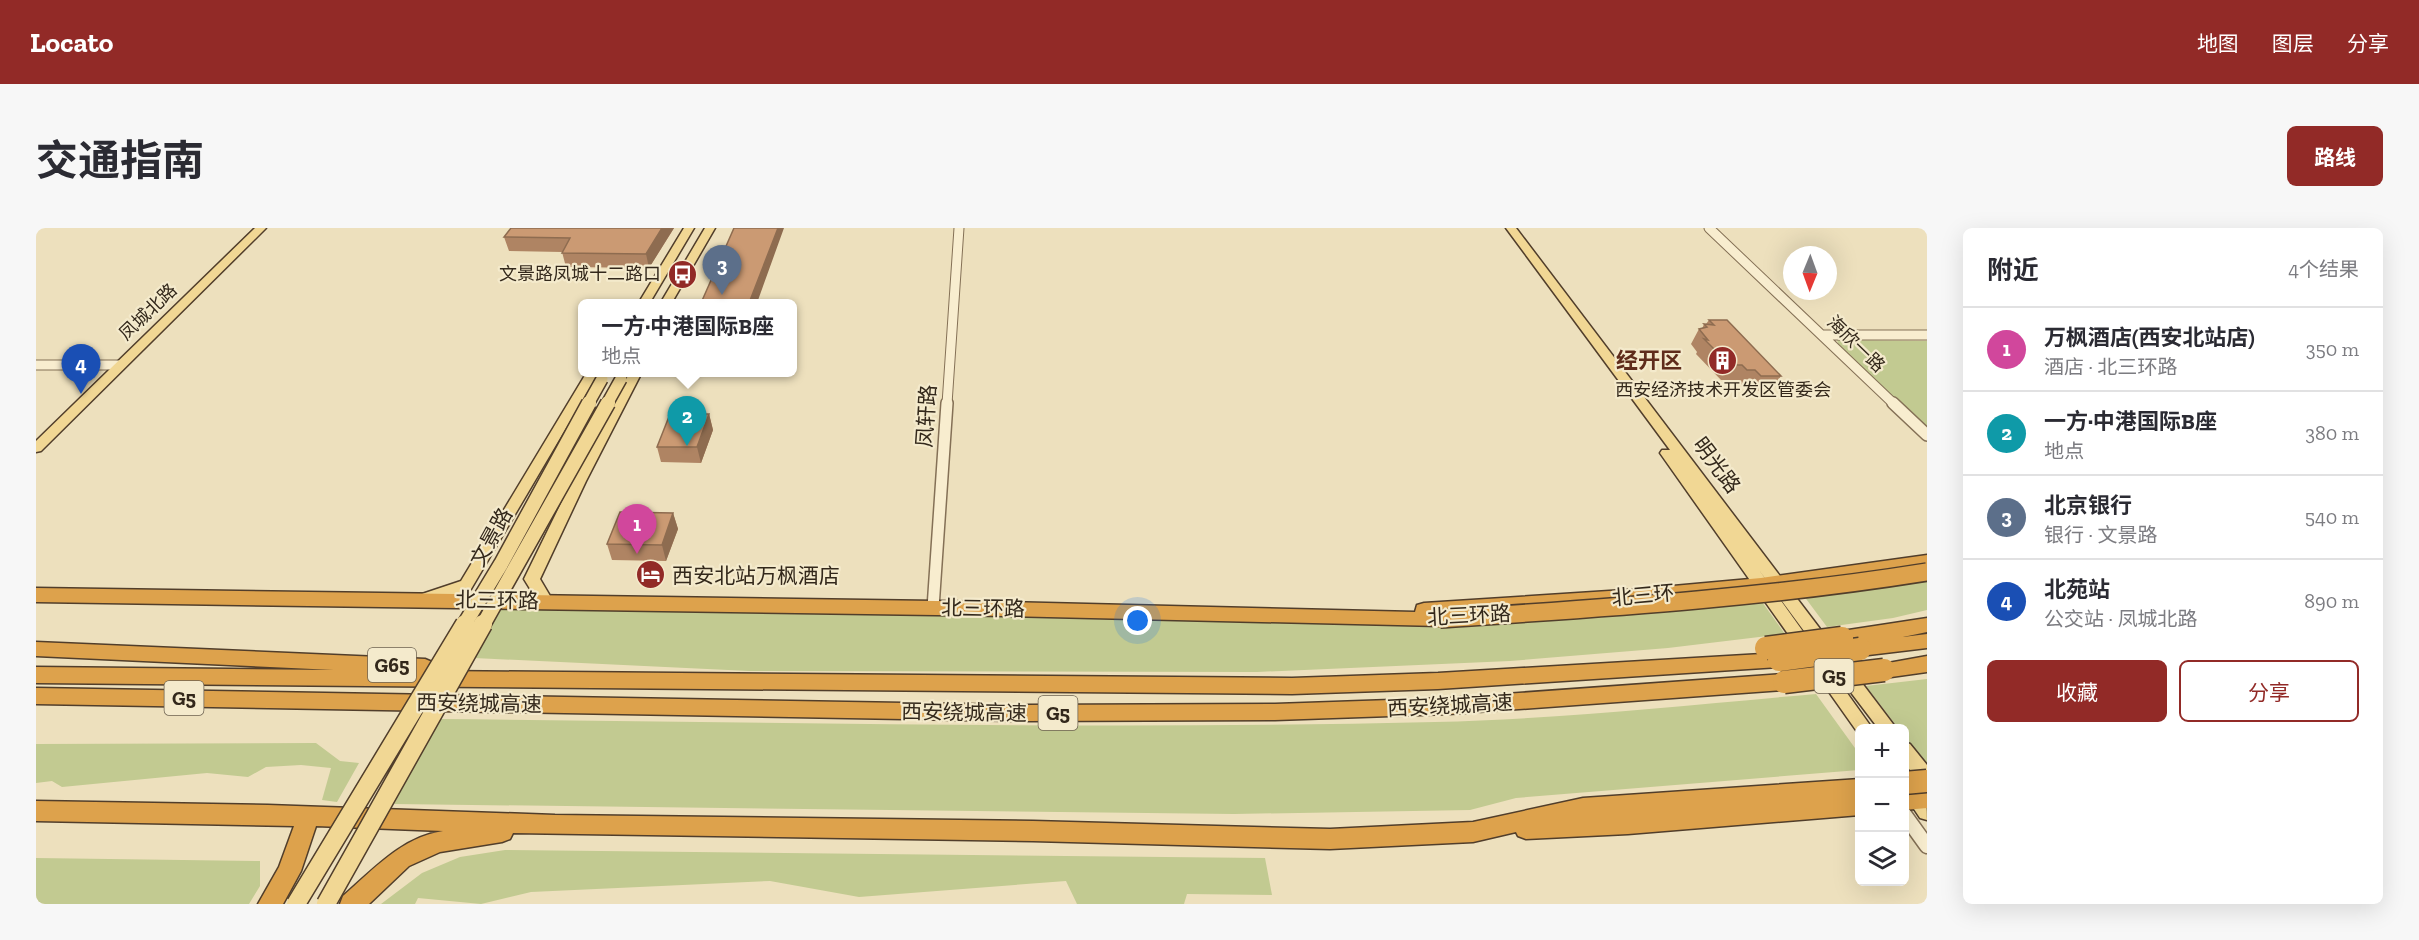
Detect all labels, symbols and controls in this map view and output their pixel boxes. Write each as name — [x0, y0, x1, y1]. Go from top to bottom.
text: Locato — [30, 26, 113, 59]
text: 地图 — [2197, 31, 2239, 56]
text: 图层 — [2272, 31, 2314, 56]
text: 分享 — [2347, 31, 2389, 56]
button: 路线 — [2287, 126, 2383, 186]
text: 交通指南 — [36, 135, 204, 186]
pin: 3 — [702, 245, 742, 295]
north arrow — [1783, 246, 1837, 300]
text: 附近 — [1987, 254, 2039, 286]
text: 4个结果 — [2288, 257, 2359, 281]
bus stop icon: 文景路凤城十二路口 — [666, 258, 698, 290]
place label: 文景路凤城十二路口 — [499, 263, 661, 285]
street label: 凤城北路 — [114, 279, 182, 345]
popup — [578, 299, 797, 377]
street label: 海欣一路 — [1822, 311, 1890, 377]
text: 一方·中港国际B座 — [601, 313, 774, 340]
text: 万枫酒店(西安北站店) — [2044, 324, 2255, 351]
text: 1 — [2002, 337, 2011, 361]
text: 350 m — [2306, 337, 2359, 361]
pin: 4 — [62, 344, 100, 394]
text: 地点 — [601, 344, 641, 368]
building icon: 西安经济技术开发区管委会 — [1707, 345, 1739, 377]
district label: 经开区 — [1616, 347, 1682, 374]
text: 酒店 · 北三环路 — [2044, 355, 2177, 379]
place label: 西安经济技术开发区管委会 — [1615, 379, 1831, 401]
street label: 凤轩路 — [911, 384, 941, 448]
pin: 2 — [668, 396, 706, 446]
text: 一方·中港国际B座 — [2044, 408, 2217, 435]
text: 2 — [2001, 421, 2012, 445]
text: 380 m — [2305, 421, 2359, 445]
street label: 明光路 — [1688, 432, 1746, 498]
text: 地点 — [2044, 439, 2084, 463]
text: 北京银行 — [2044, 492, 2132, 519]
street label: 文景路 — [465, 503, 517, 571]
pin: 1 — [618, 504, 656, 554]
text: 3 — [2001, 505, 2012, 529]
text: 540 m — [2305, 505, 2359, 529]
text: 银行 · 文景路 — [2044, 523, 2157, 547]
hotel icon: 西安北站万枫酒店 — [635, 559, 667, 591]
place label: 西安北站万枫酒店 — [672, 563, 840, 588]
text: 北苑站 — [2044, 576, 2110, 603]
street label: 北三环 — [1611, 580, 1675, 610]
street label: 北三环路 — [455, 587, 539, 613]
text: 4 — [2001, 589, 2012, 613]
text: 890 m — [2304, 589, 2359, 613]
street label: 北三环路 — [941, 595, 1025, 621]
street label: 北三环路 — [1426, 600, 1512, 630]
your location — [1123, 606, 1152, 635]
text: 公交站 · 凤城北路 — [2044, 607, 2197, 631]
road number: G65 — [368, 648, 416, 682]
road number: G5 — [1814, 659, 1854, 693]
button: 收藏 — [1987, 660, 2167, 722]
button: 分享 — [2179, 660, 2359, 722]
road number: G5 — [164, 681, 204, 715]
street label: 西安绕城高速 — [416, 689, 542, 717]
street label: 西安绕城高速 — [1386, 689, 1514, 721]
road number: G5 — [1038, 696, 1078, 730]
street label: 西安绕城高速 — [901, 698, 1027, 726]
map controls — [1855, 724, 1909, 886]
button: + — [1855, 724, 1909, 778]
button: − — [1855, 778, 1909, 832]
button: layers — [1855, 832, 1909, 886]

